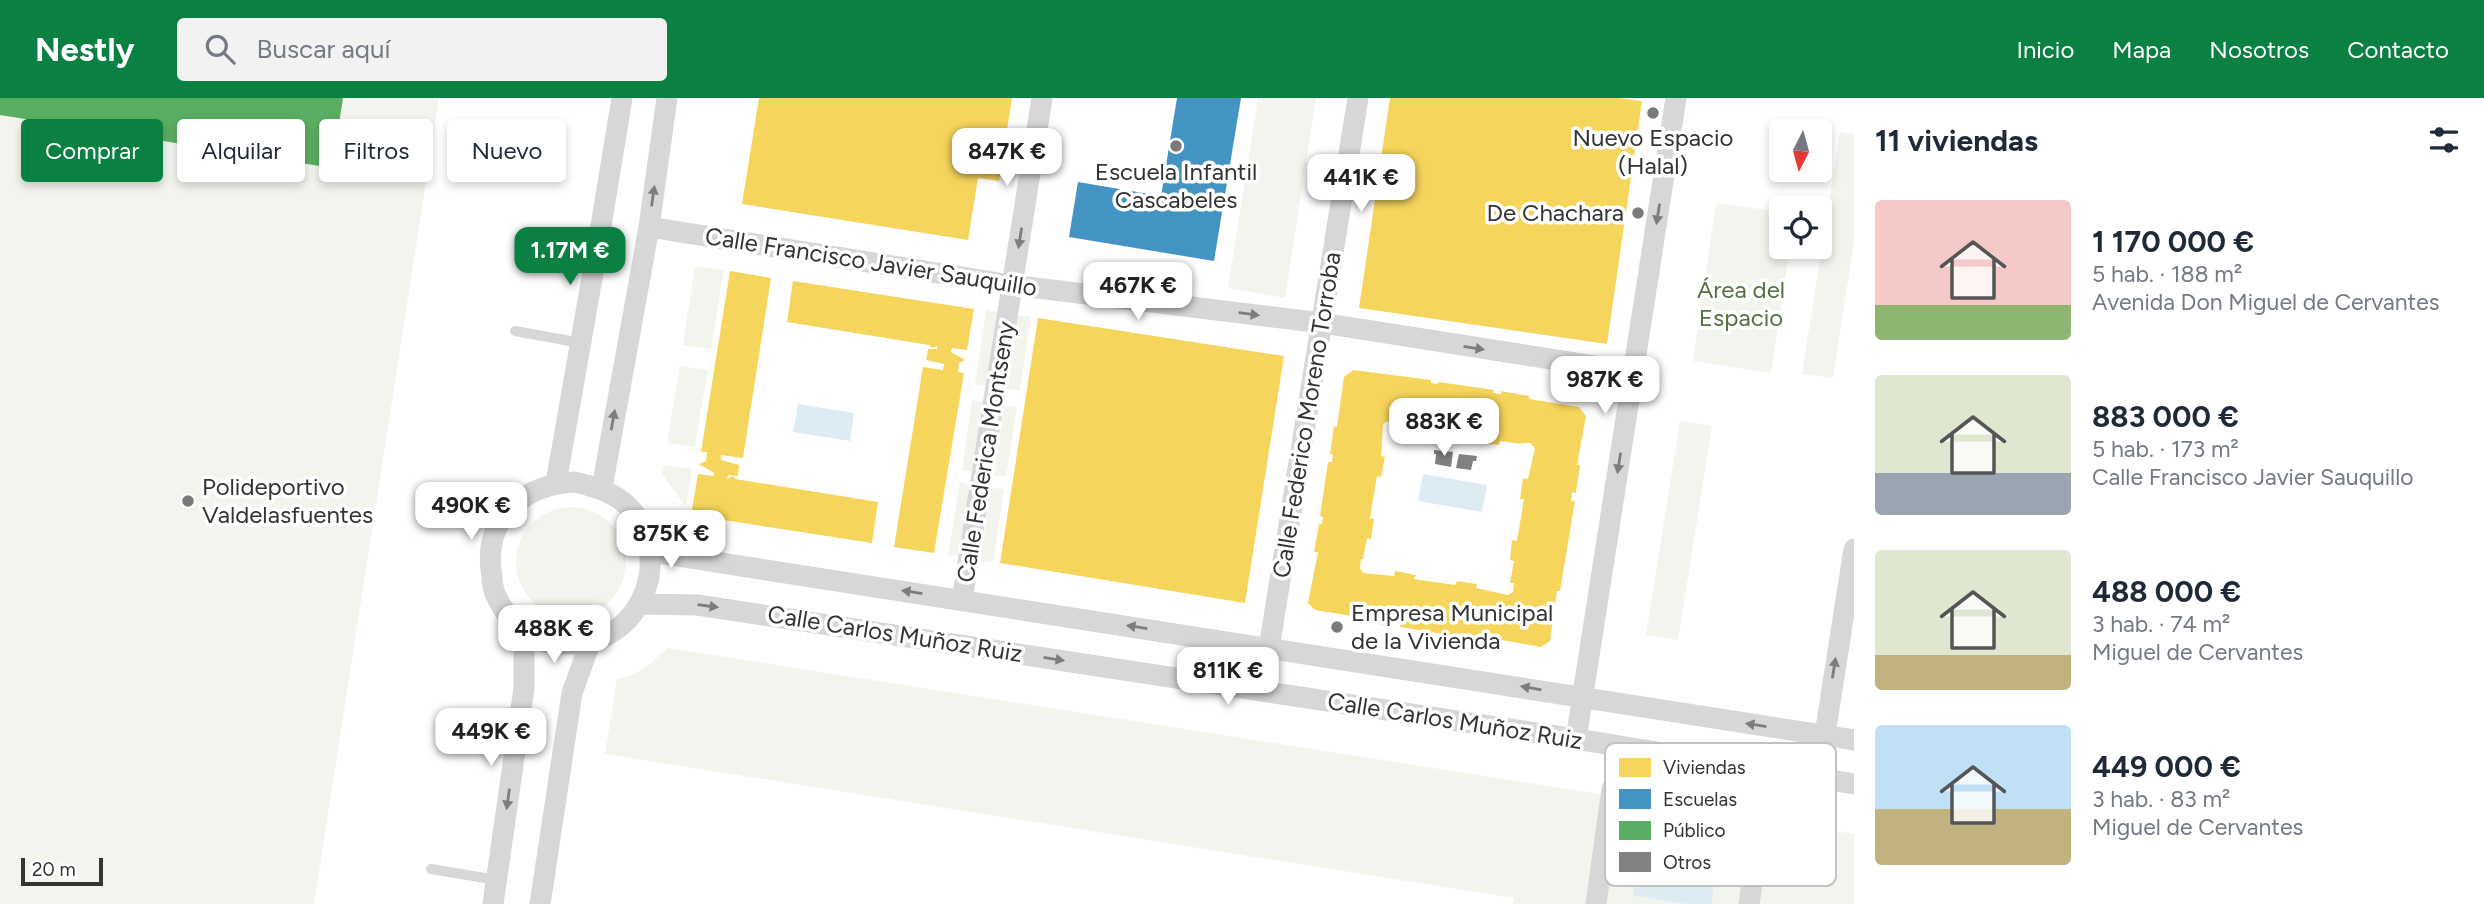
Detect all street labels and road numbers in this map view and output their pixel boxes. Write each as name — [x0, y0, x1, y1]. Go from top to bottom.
street label: Calle Francisco Javier Sauquillo — [703, 221, 1039, 302]
street label: Calle Federico Moreno Torroba — [1266, 250, 1347, 580]
street label: Calle Federica Montseny — [951, 319, 1021, 585]
street label: Calle Carlos Muñoz Ruiz — [766, 599, 1025, 668]
street label: Calle Carlos Muñoz Ruiz — [1326, 686, 1585, 755]

